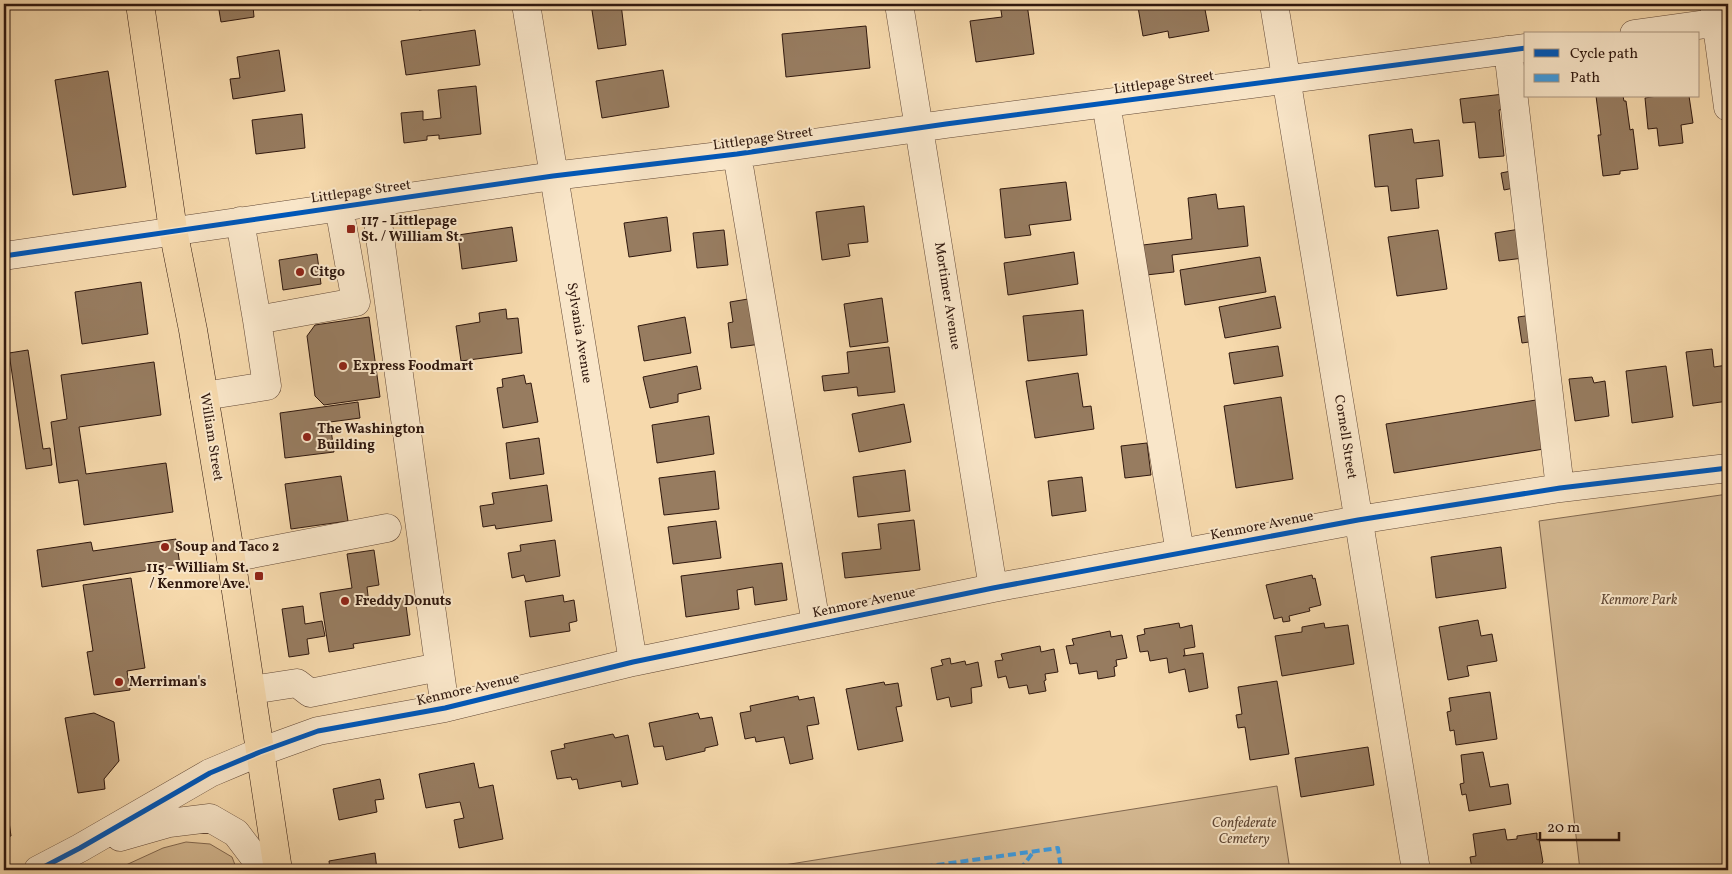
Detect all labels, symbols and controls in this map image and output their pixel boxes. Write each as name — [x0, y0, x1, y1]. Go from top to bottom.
legend — [1524, 32, 1700, 98]
text: Cycle path — [1570, 44, 1638, 65]
street label: Littlepage Street — [1113, 67, 1215, 99]
text: Path — [1570, 68, 1600, 89]
street label: Littlepage Street — [712, 123, 814, 155]
street label: Littlepage Street — [310, 176, 412, 208]
place label: 117 - Littlepage St. / William St. — [361, 212, 463, 247]
marker: 117 - Littlepage St. / William St. — [345, 223, 357, 235]
street label: Mortimer Avenue — [929, 241, 965, 352]
place label: Citgo — [310, 263, 345, 282]
marker: Citgo — [294, 266, 306, 278]
street label: Sylvania Avenue — [562, 281, 596, 385]
place label: Express Foodmart — [353, 357, 473, 376]
marker: Express Foodmart — [337, 360, 349, 372]
street label: William Street — [195, 391, 227, 483]
street label: Cornell Street — [1329, 393, 1361, 481]
place label: The Washington Building — [317, 420, 425, 455]
marker: The Washington Building — [301, 431, 313, 443]
street label: Kenmore Avenue — [1209, 507, 1316, 545]
place label: Soup and Taco 2 — [175, 538, 279, 557]
marker: Soup and Taco 2 — [159, 541, 171, 553]
place label: 115 - William St. / Kenmore Ave. — [147, 559, 249, 594]
marker: 115 - William St. / Kenmore Ave. — [253, 570, 265, 582]
street label: Kenmore Avenue — [811, 583, 918, 623]
park label: Kenmore Park — [1601, 591, 1678, 610]
place label: Freddy Donuts — [355, 592, 452, 611]
marker: Freddy Donuts — [339, 595, 351, 607]
street label: Kenmore Avenue — [415, 669, 522, 711]
place label: Merriman's — [129, 673, 206, 692]
marker: Merriman's — [113, 676, 125, 688]
scale bar — [1540, 809, 1618, 841]
park label: Confederate Cemetery — [1212, 814, 1276, 849]
text: 20 m — [1547, 818, 1580, 839]

